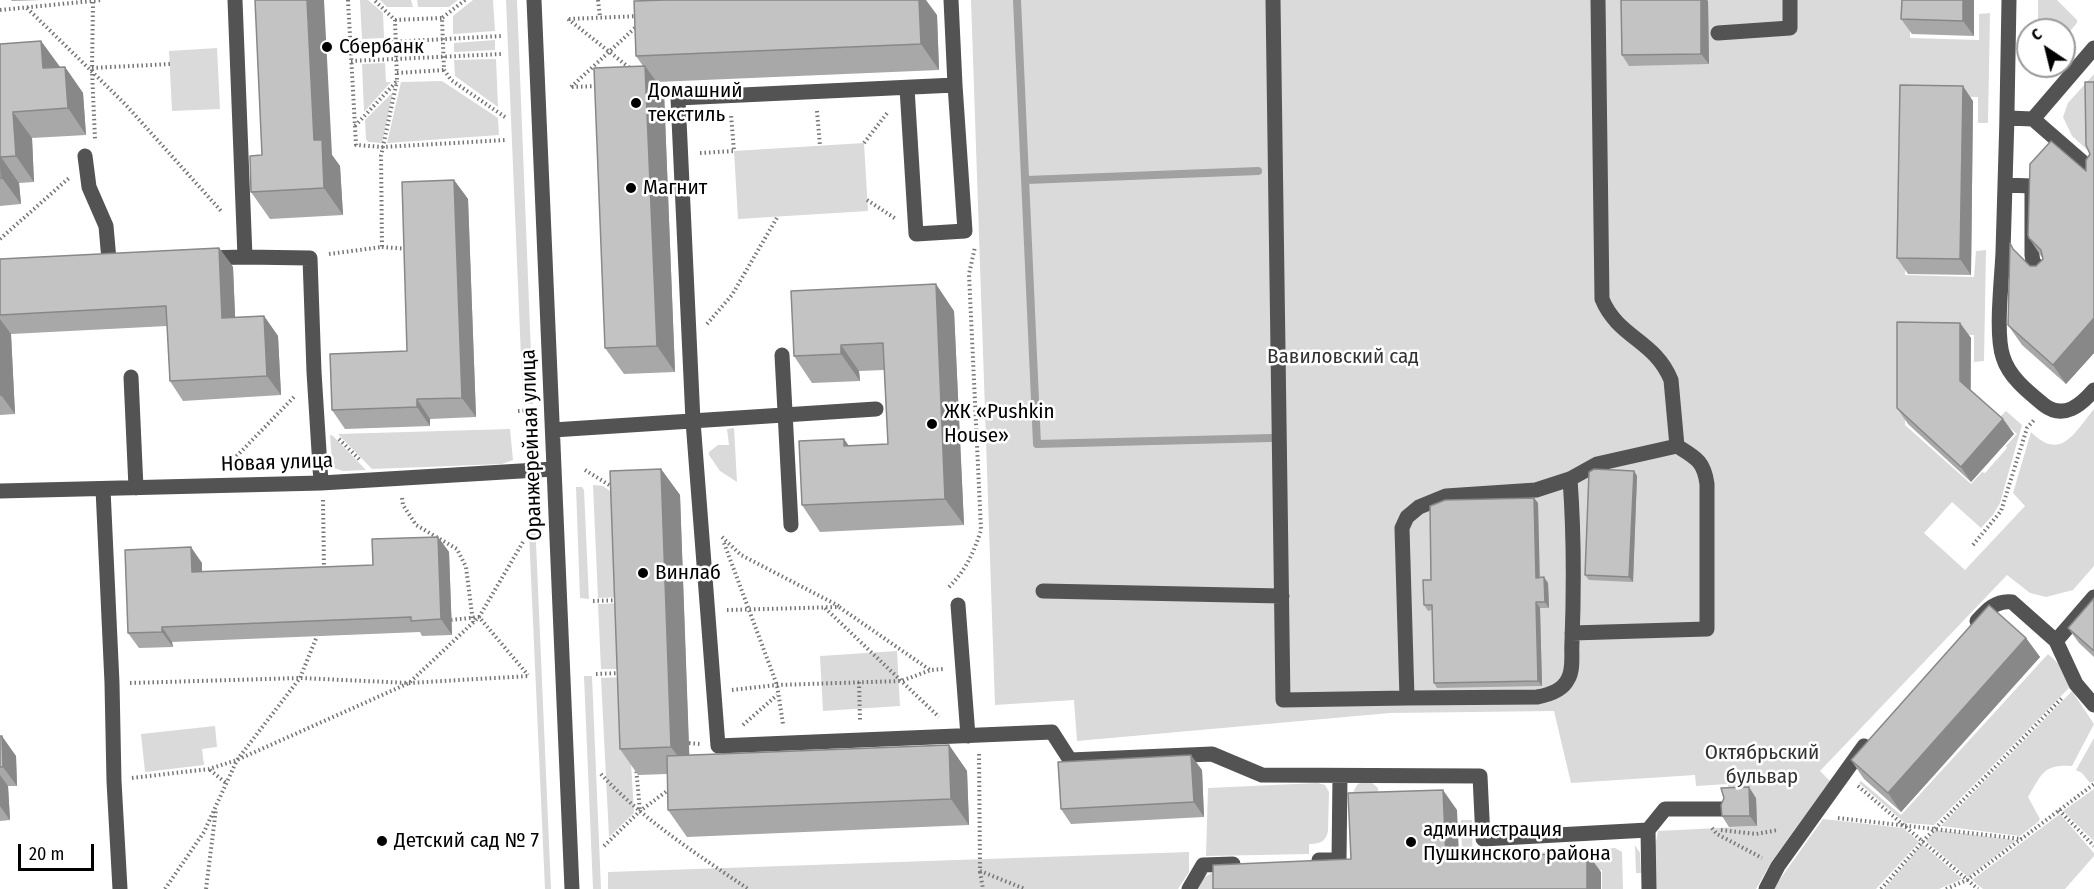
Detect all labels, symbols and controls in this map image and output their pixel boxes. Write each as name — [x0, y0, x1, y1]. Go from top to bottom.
north arrow — [2016, 18, 2076, 78]
text: С — [2028, 24, 2045, 45]
place label: Сбербанк — [339, 34, 424, 60]
marker: Сбербанк — [320, 40, 334, 54]
place label: Домашний текстиль — [648, 78, 743, 128]
marker: Домашний текстиль — [629, 96, 643, 110]
place label: Магнит — [643, 175, 707, 201]
marker: Магнит — [624, 181, 638, 195]
park label: Вавиловский сад — [1267, 344, 1419, 370]
street label: Оранжерейная улица — [516, 349, 548, 541]
place label: ЖК «Pushkin House» — [944, 399, 1055, 449]
marker: ЖК «Pushkin House» — [925, 417, 939, 431]
street label: Новая улица — [220, 448, 334, 478]
place label: Винлаб — [655, 560, 721, 586]
marker: Винлаб — [636, 566, 650, 580]
park label: Октябрьский бульвар — [1705, 740, 1819, 790]
place label: администрация Пушкинского района — [1423, 817, 1611, 867]
place label: Детский сад № 7 — [394, 828, 539, 854]
scale bar — [21, 832, 98, 870]
marker: Детский сад № 7 — [375, 834, 389, 848]
marker: администрация Пушкинского района — [1404, 835, 1418, 849]
text: 20 m — [29, 843, 64, 865]

